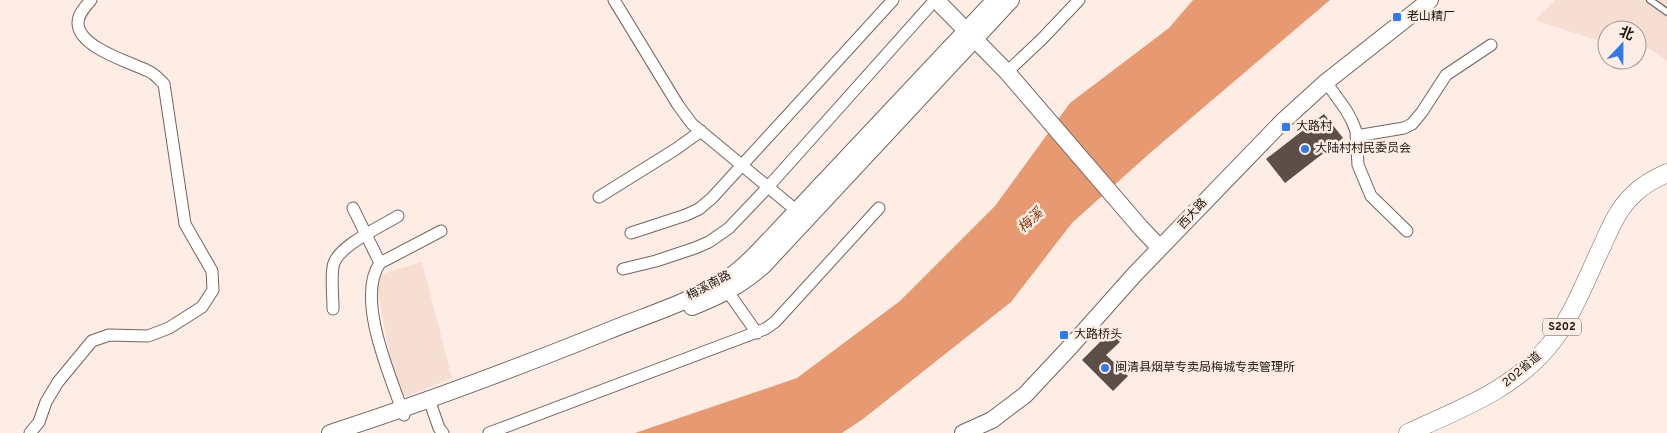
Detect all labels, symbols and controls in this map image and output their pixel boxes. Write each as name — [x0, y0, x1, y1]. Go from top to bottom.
place label: 老山精厂 — [1407, 9, 1455, 25]
marker: 老山精厂 — [1391, 11, 1403, 23]
north arrow — [1597, 20, 1647, 70]
text: 北 — [1617, 24, 1636, 45]
place label: 大路村 — [1296, 119, 1333, 135]
marker: 大路村 — [1280, 121, 1292, 133]
place label: 大陆村村民委员会 — [1315, 141, 1411, 157]
marker: 大陆村村民委员会 — [1299, 143, 1311, 155]
street label: 西大路 — [1175, 195, 1211, 233]
water label: 梅溪 — [1015, 204, 1049, 237]
street label: 梅溪南路 — [684, 268, 734, 304]
road number: S202 — [1543, 318, 1581, 336]
place label: 大路桥头 — [1074, 327, 1122, 343]
marker: 大路桥头 — [1058, 329, 1070, 341]
street label: 202省道 — [1499, 349, 1545, 391]
place label: 闽清县烟草专卖局梅城专卖管理所 — [1115, 360, 1295, 376]
marker: 闽清县烟草专卖局梅城专卖管理所 — [1099, 362, 1111, 374]

